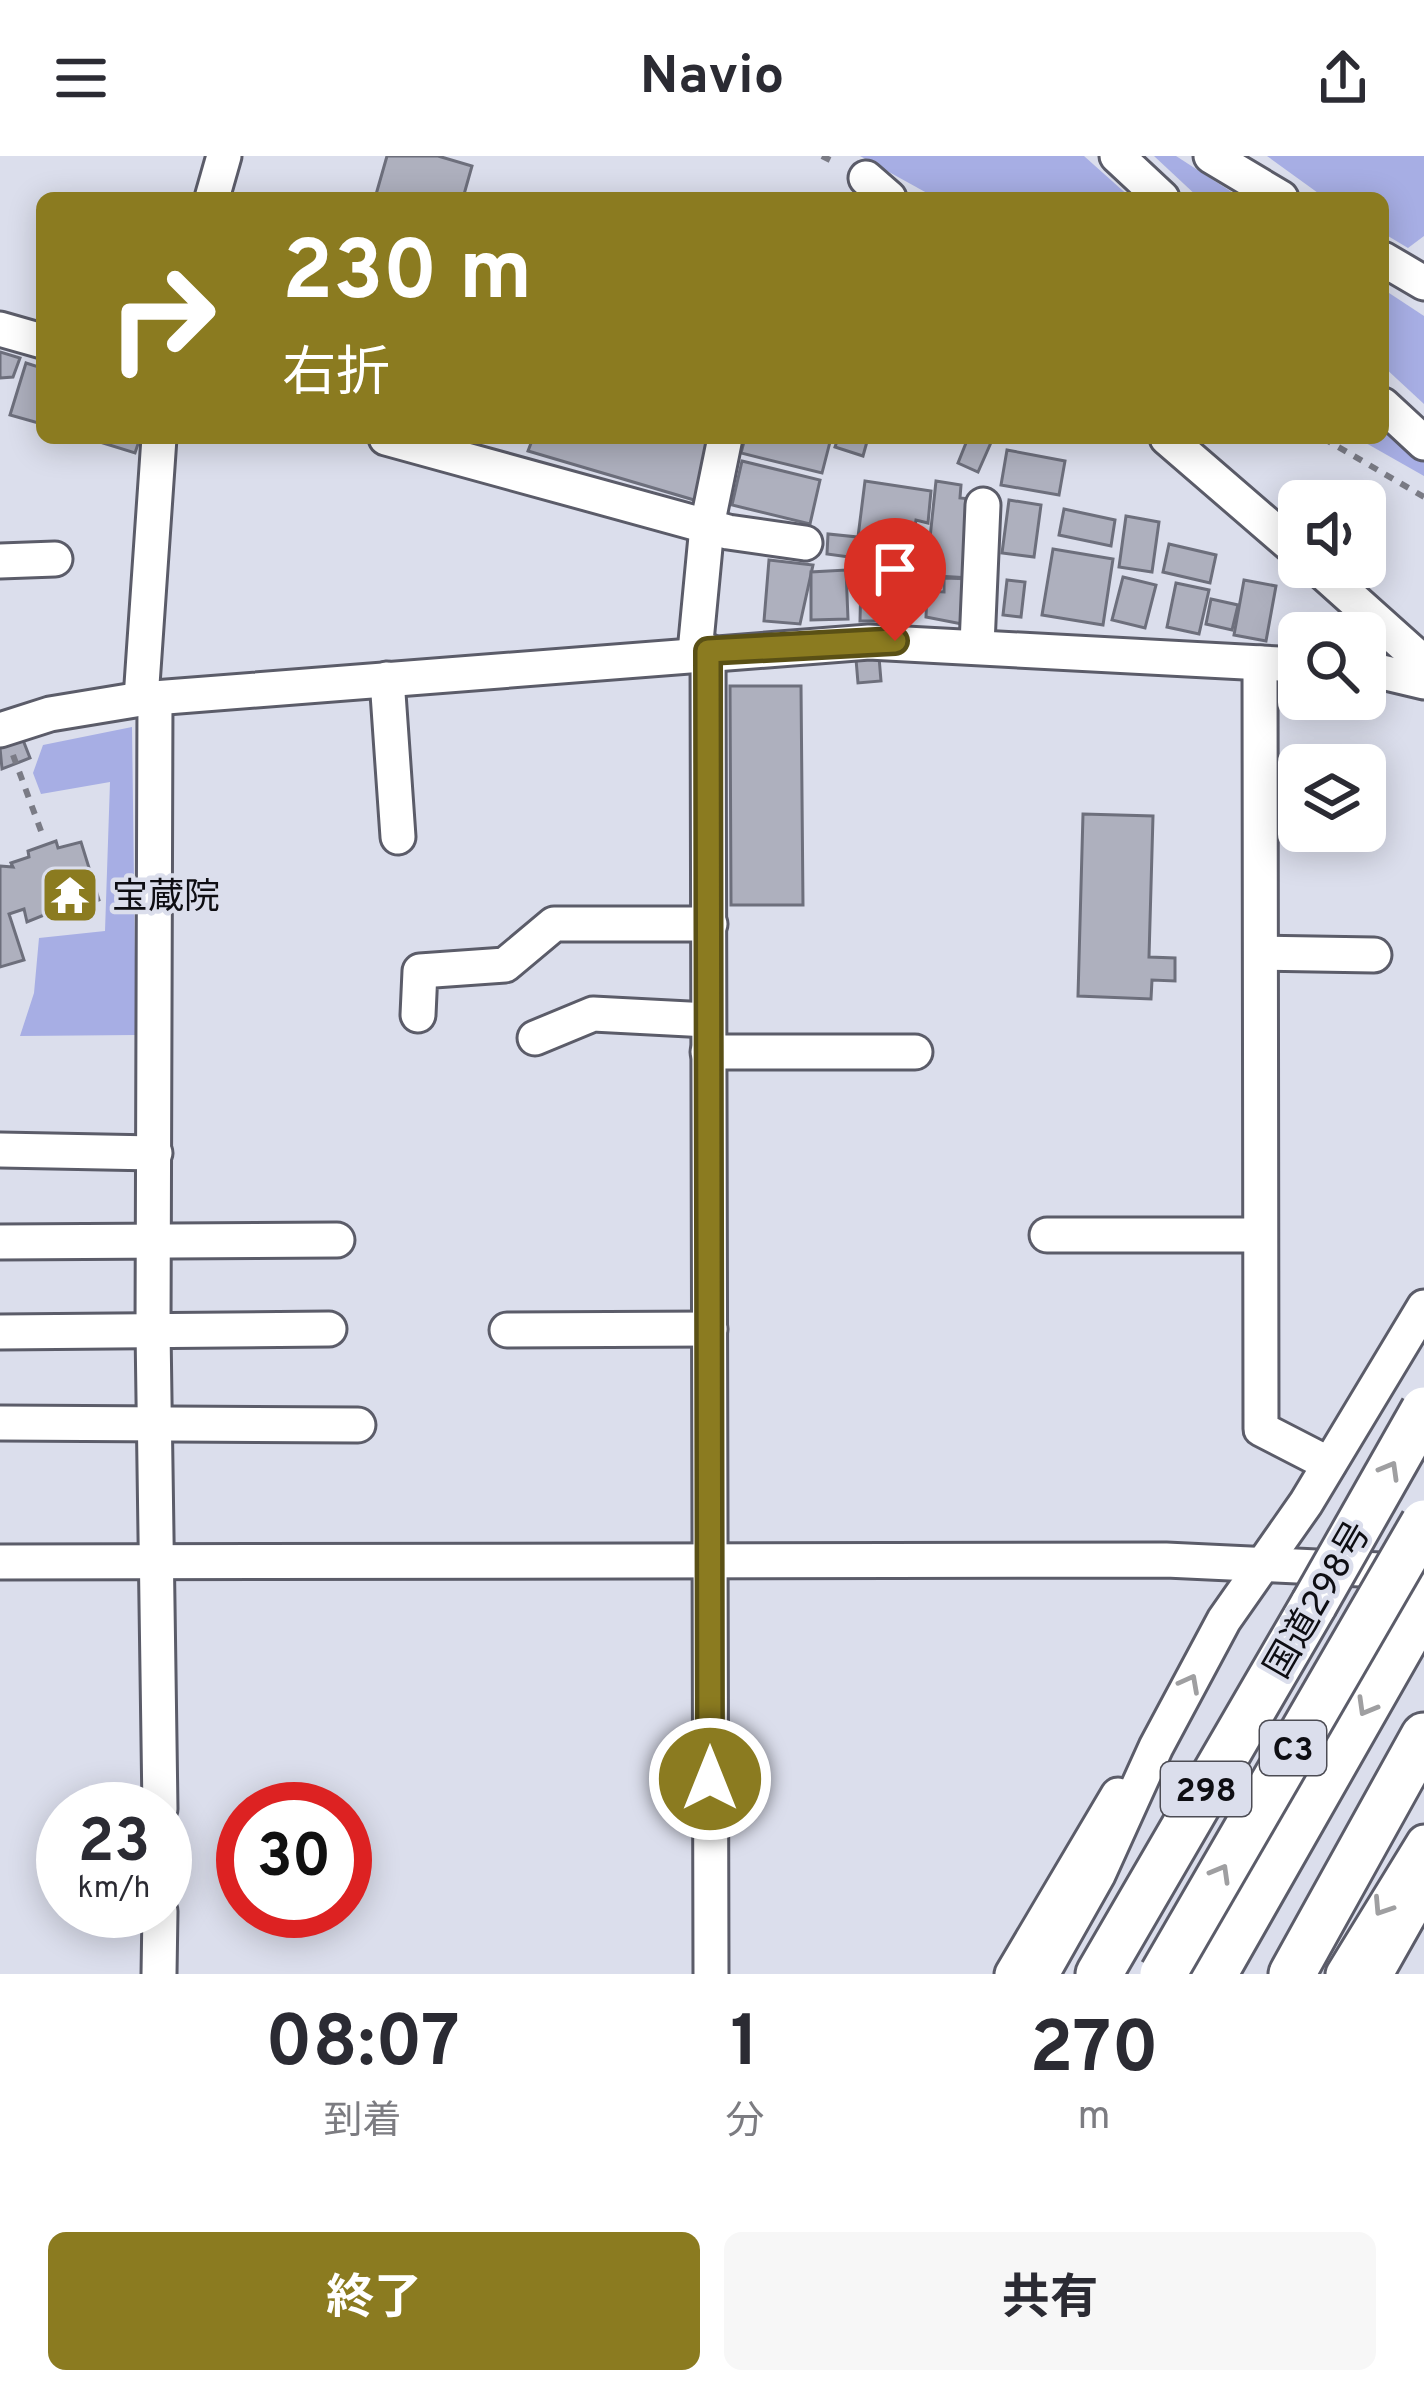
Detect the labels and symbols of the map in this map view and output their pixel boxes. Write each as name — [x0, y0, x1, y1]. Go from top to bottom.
pin — [844, 518, 946, 641]
temple icon: 宝蔵院 — [39, 864, 101, 926]
place label: 宝蔵院 — [112, 876, 220, 922]
one-way arrow — [1375, 1462, 1398, 1483]
street label: 国道298号 — [1256, 1514, 1383, 1688]
one-way arrow — [1176, 1673, 1199, 1695]
one-way arrow — [1357, 1694, 1380, 1716]
position arrow — [647, 1716, 773, 1842]
road number: C3 — [1260, 1721, 1326, 1775]
road number: 298 — [1161, 1762, 1251, 1816]
speed limit sign: 30 — [216, 1782, 372, 1938]
one-way arrow — [1207, 1864, 1230, 1886]
one-way arrow — [1373, 1894, 1396, 1916]

